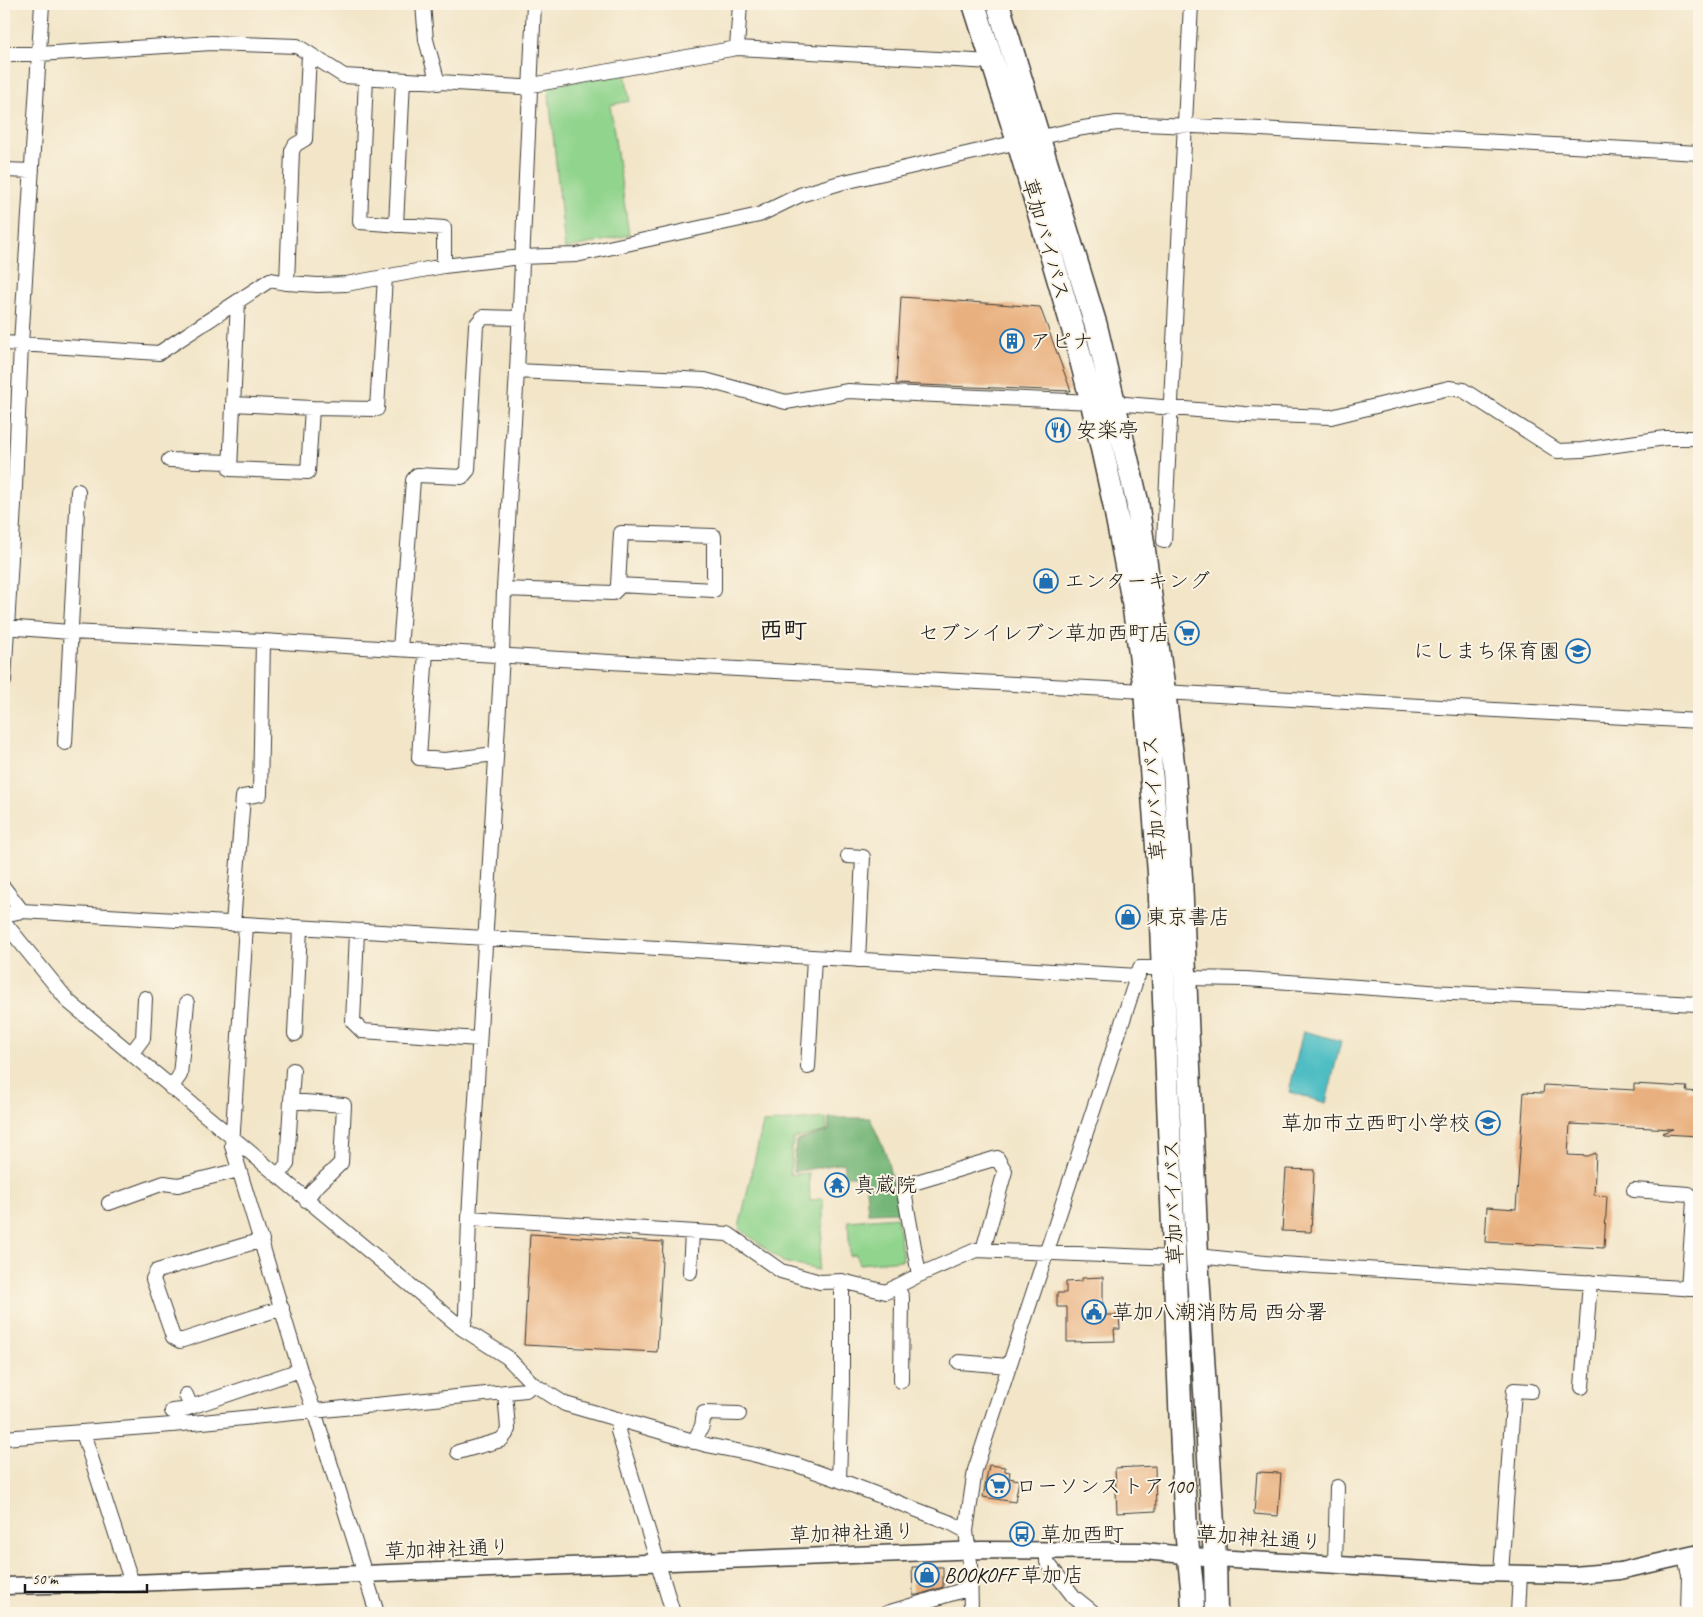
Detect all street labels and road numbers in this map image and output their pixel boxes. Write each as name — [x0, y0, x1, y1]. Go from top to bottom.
street label: 草加バイパス — [1016, 175, 1076, 303]
street label: 草加バイパス — [1137, 734, 1171, 862]
street label: 草加バイパス — [1158, 1139, 1188, 1265]
street label: 草加神社通り — [789, 1518, 915, 1548]
street label: 草加神社通り — [1195, 1521, 1323, 1555]
street label: 草加神社通り — [384, 1534, 510, 1564]

